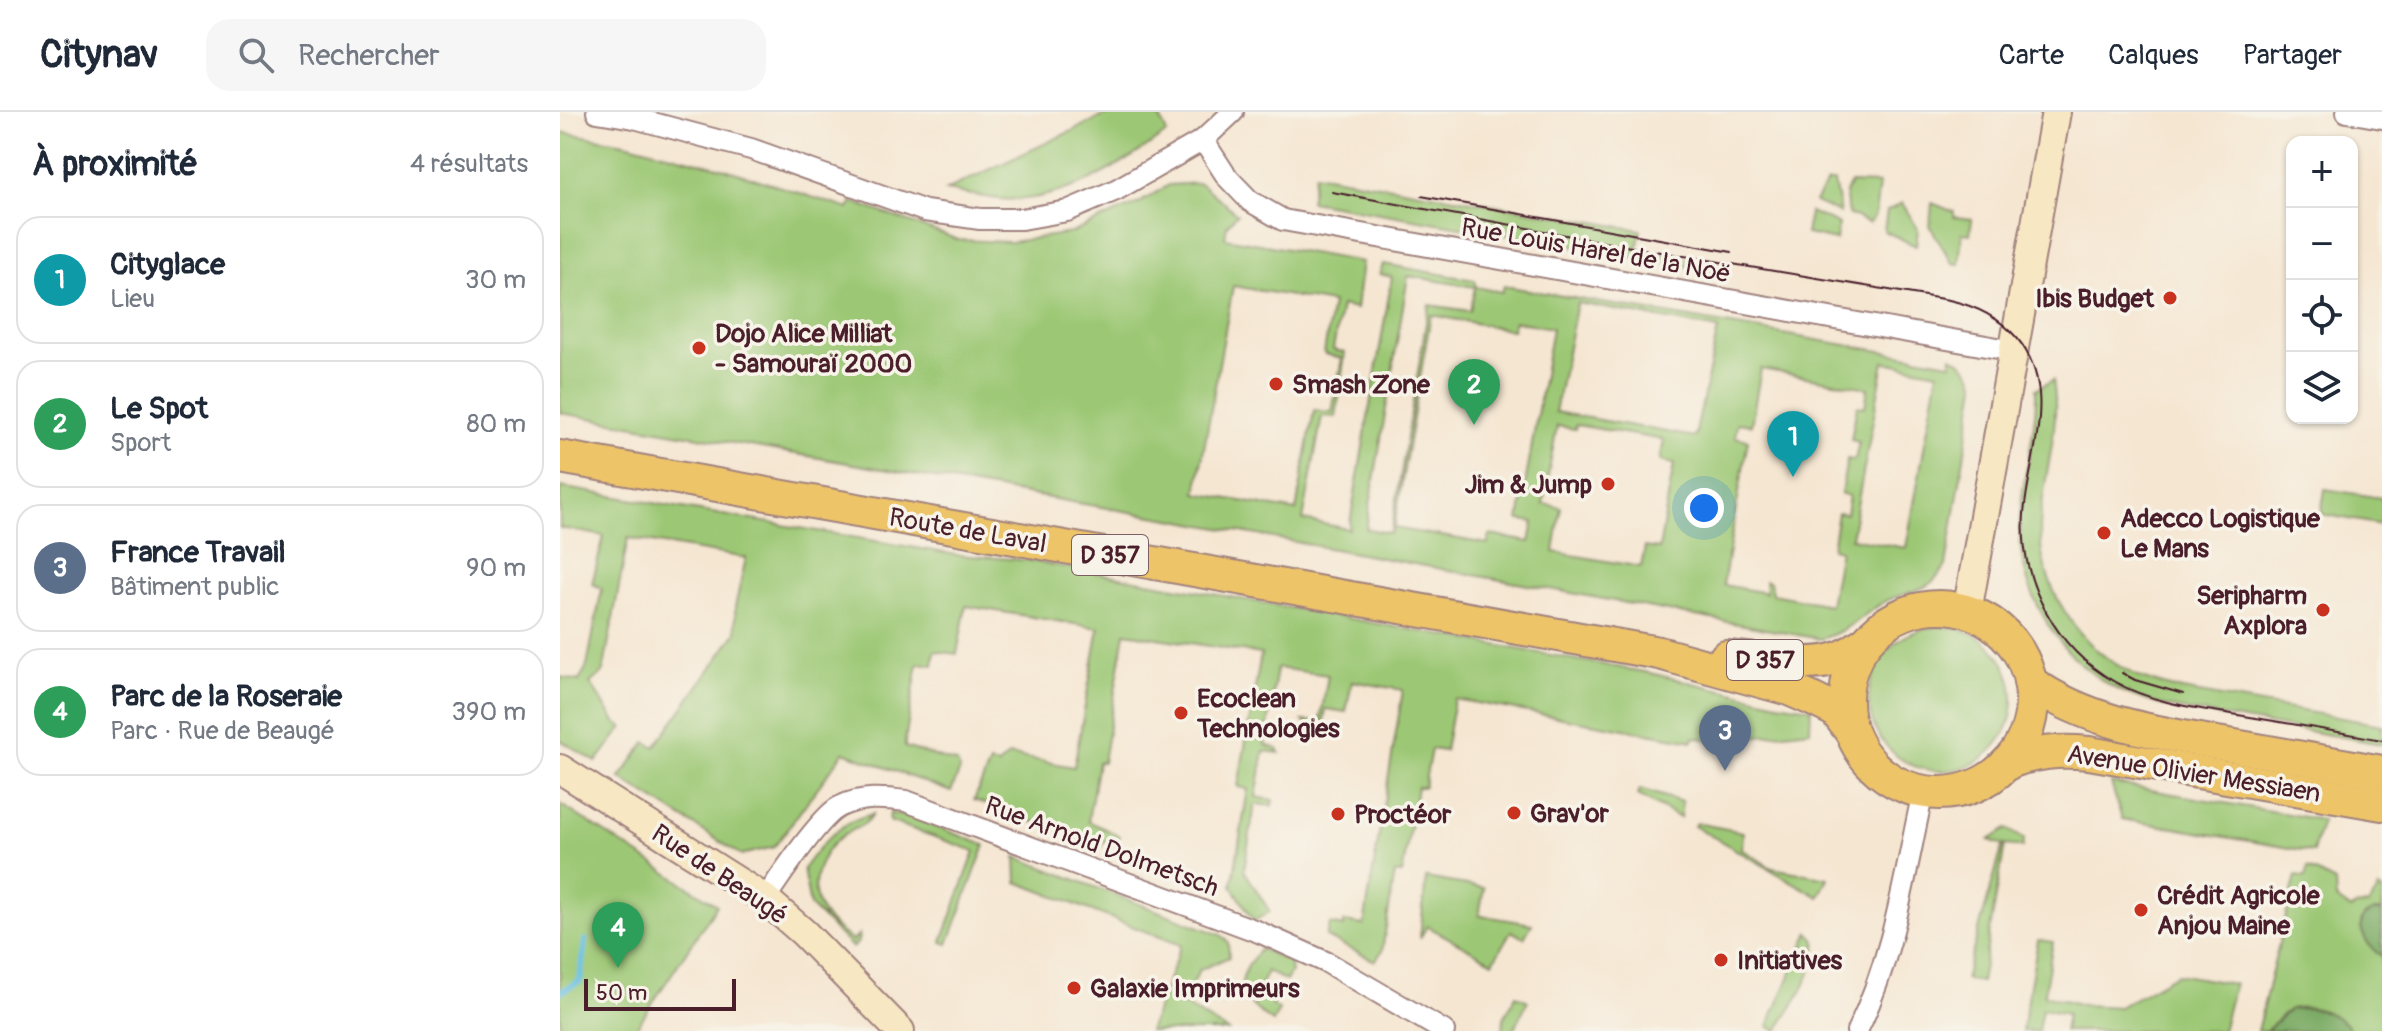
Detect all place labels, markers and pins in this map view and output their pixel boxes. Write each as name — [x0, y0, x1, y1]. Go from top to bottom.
place label: Ibis Budget — [2035, 283, 2155, 315]
marker: Ibis Budget — [2161, 289, 2179, 307]
place label: Dojo Alice Milliat - Samouraï 2000 — [715, 318, 912, 380]
marker: Dojo Alice Milliat - Samouraï 2000 — [690, 339, 708, 357]
pin: 2 — [1448, 359, 1500, 425]
place label: Smash Zone — [1292, 369, 1431, 401]
marker: Smash Zone — [1267, 375, 1285, 393]
pin: 1 — [1767, 411, 1819, 477]
place label: Jim & Jump — [1465, 469, 1592, 501]
marker: Jim & Jump — [1599, 475, 1617, 493]
place label: Adecco Logistique Le Mans — [2120, 503, 2321, 565]
marker: Adecco Logistique Le Mans — [2095, 524, 2113, 542]
place label: Seripharm Axplora — [2196, 580, 2307, 642]
marker: Seripharm Axplora — [2314, 601, 2332, 619]
place label: Ecoclean Technologies — [1196, 683, 1340, 745]
marker: Ecoclean Technologies — [1172, 704, 1190, 722]
pin: 3 — [1699, 705, 1751, 771]
place label: Grav'or — [1530, 798, 1609, 830]
place label: Proctéor — [1354, 799, 1452, 831]
marker: Grav'or — [1505, 804, 1523, 822]
marker: Proctéor — [1329, 805, 1347, 823]
place label: Crédit Agricole Anjou Maine — [2157, 880, 2321, 942]
marker: Crédit Agricole Anjou Maine — [2132, 901, 2150, 919]
pin: 4 — [592, 902, 644, 968]
place label: Initiatives — [1737, 945, 1842, 977]
marker: Initiatives — [1712, 951, 1730, 969]
place label: Galaxie Imprimeurs — [1090, 973, 1300, 1005]
marker: Galaxie Imprimeurs — [1065, 979, 1083, 997]

